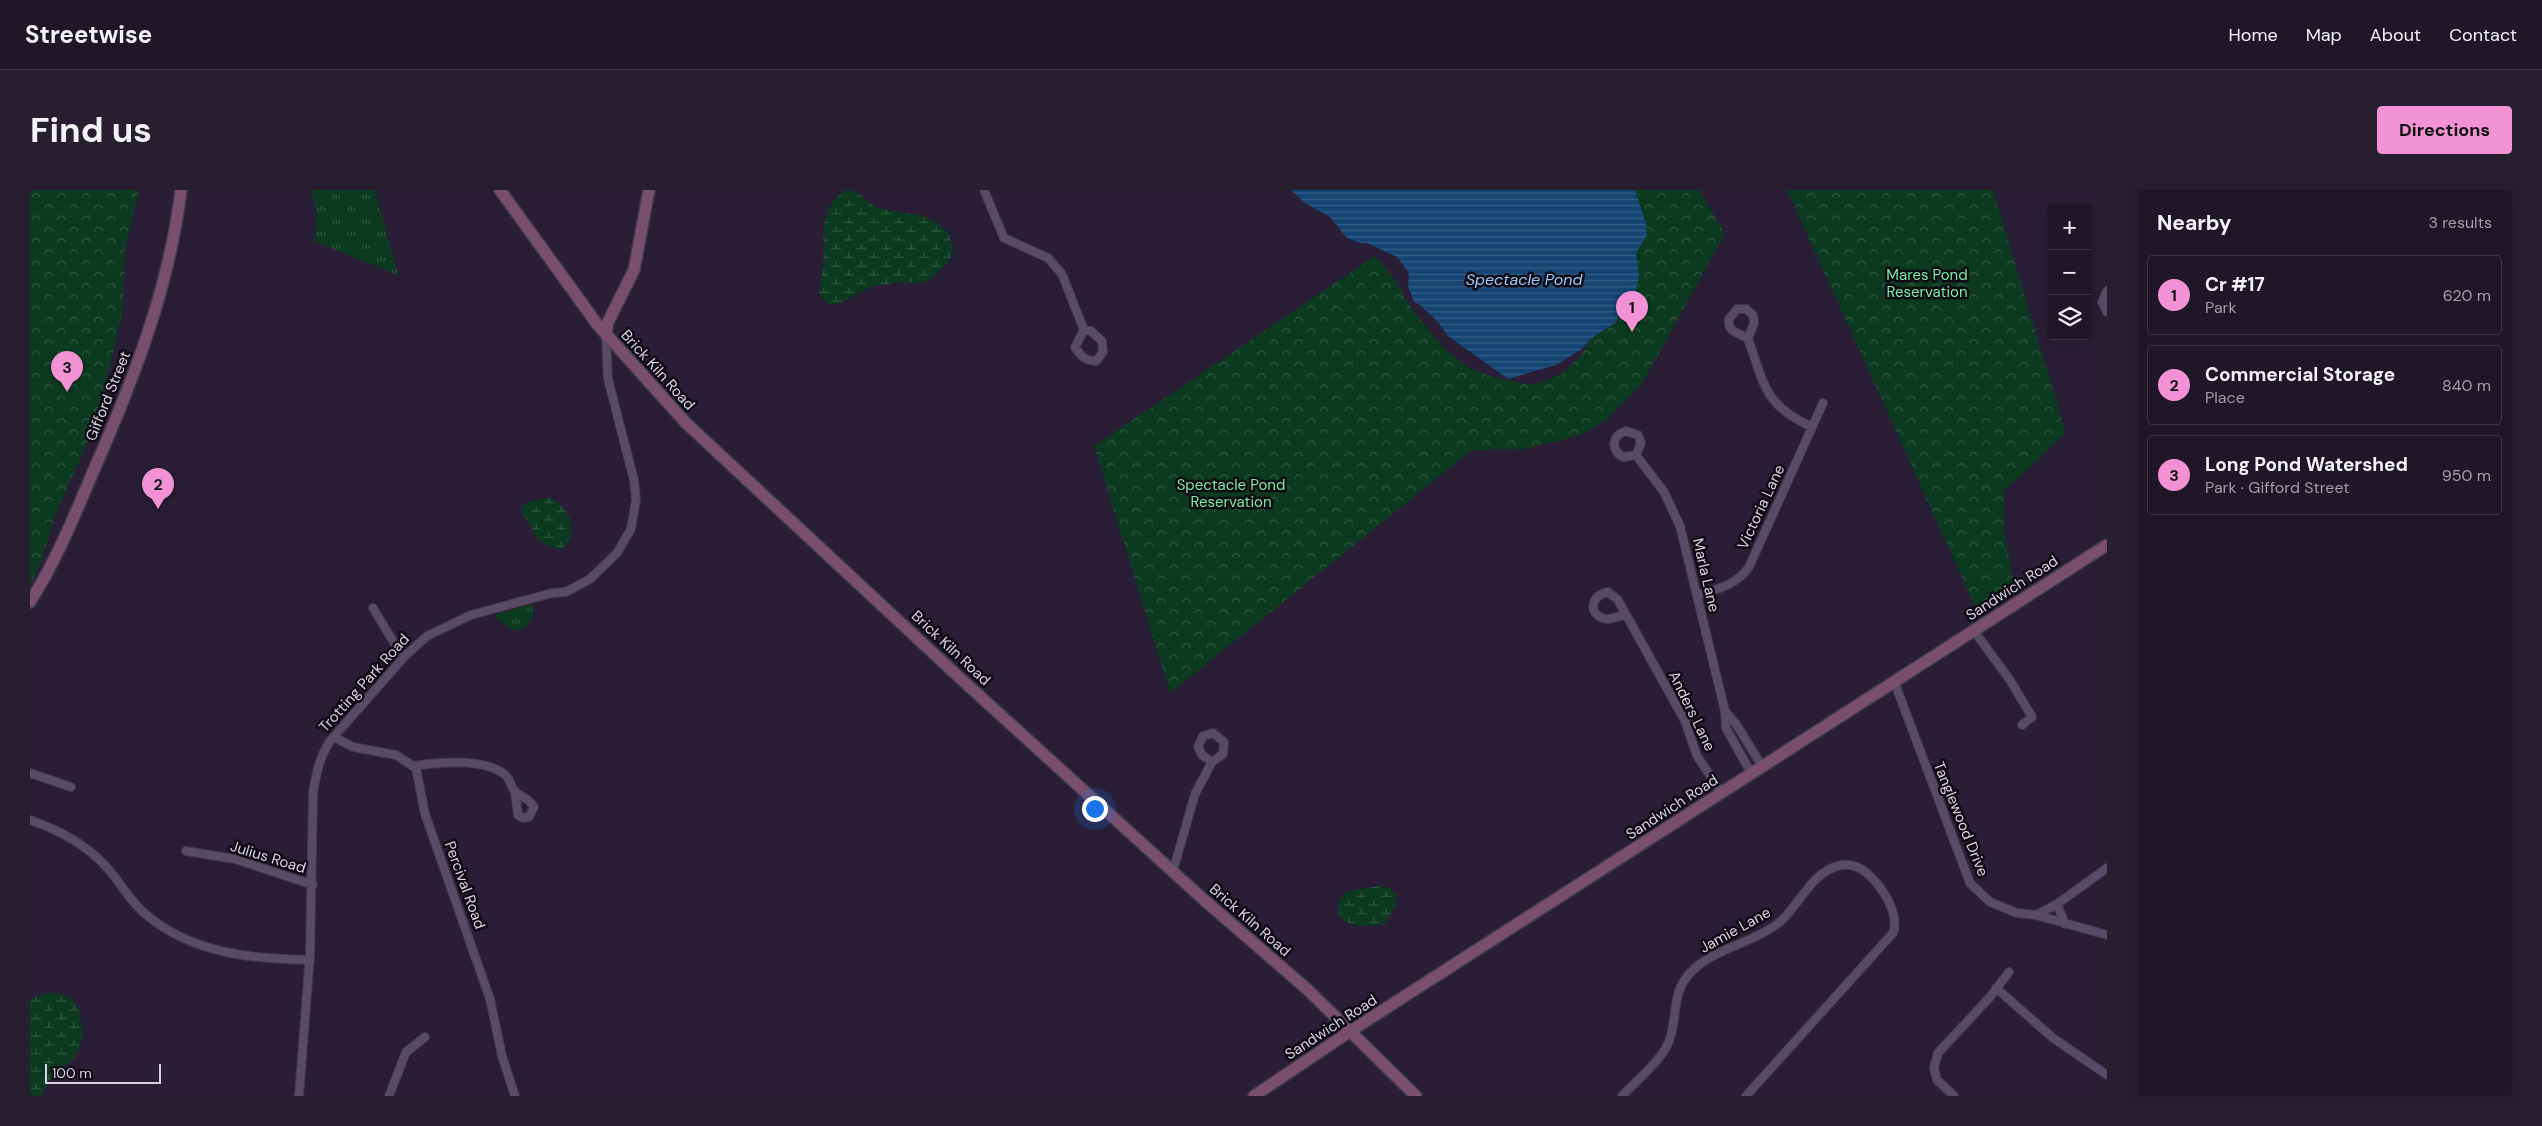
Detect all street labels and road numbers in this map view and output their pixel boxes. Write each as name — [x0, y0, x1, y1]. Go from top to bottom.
street label: Brick Kiln Road — [617, 326, 699, 414]
street label: Gifford Street — [81, 348, 135, 444]
street label: Victoria Lane — [1733, 462, 1789, 552]
street label: Marla Lane — [1688, 536, 1724, 614]
street label: Sandwich Road — [1962, 551, 2062, 625]
street label: Brick Kiln Road — [907, 606, 995, 690]
street label: Trotting Park Road — [314, 629, 414, 737]
street label: Anders Lane — [1664, 668, 1720, 754]
street label: Tanglewood Drive — [1929, 759, 1993, 879]
street label: Sandwich Road — [1622, 770, 1722, 844]
street label: Julius Road — [228, 836, 308, 878]
street label: Percival Road — [440, 838, 490, 932]
street label: Brick Kiln Road — [1205, 879, 1295, 961]
street label: Jamie Lane — [1696, 902, 1774, 958]
street label: Sandwich Road — [1281, 990, 1381, 1064]

